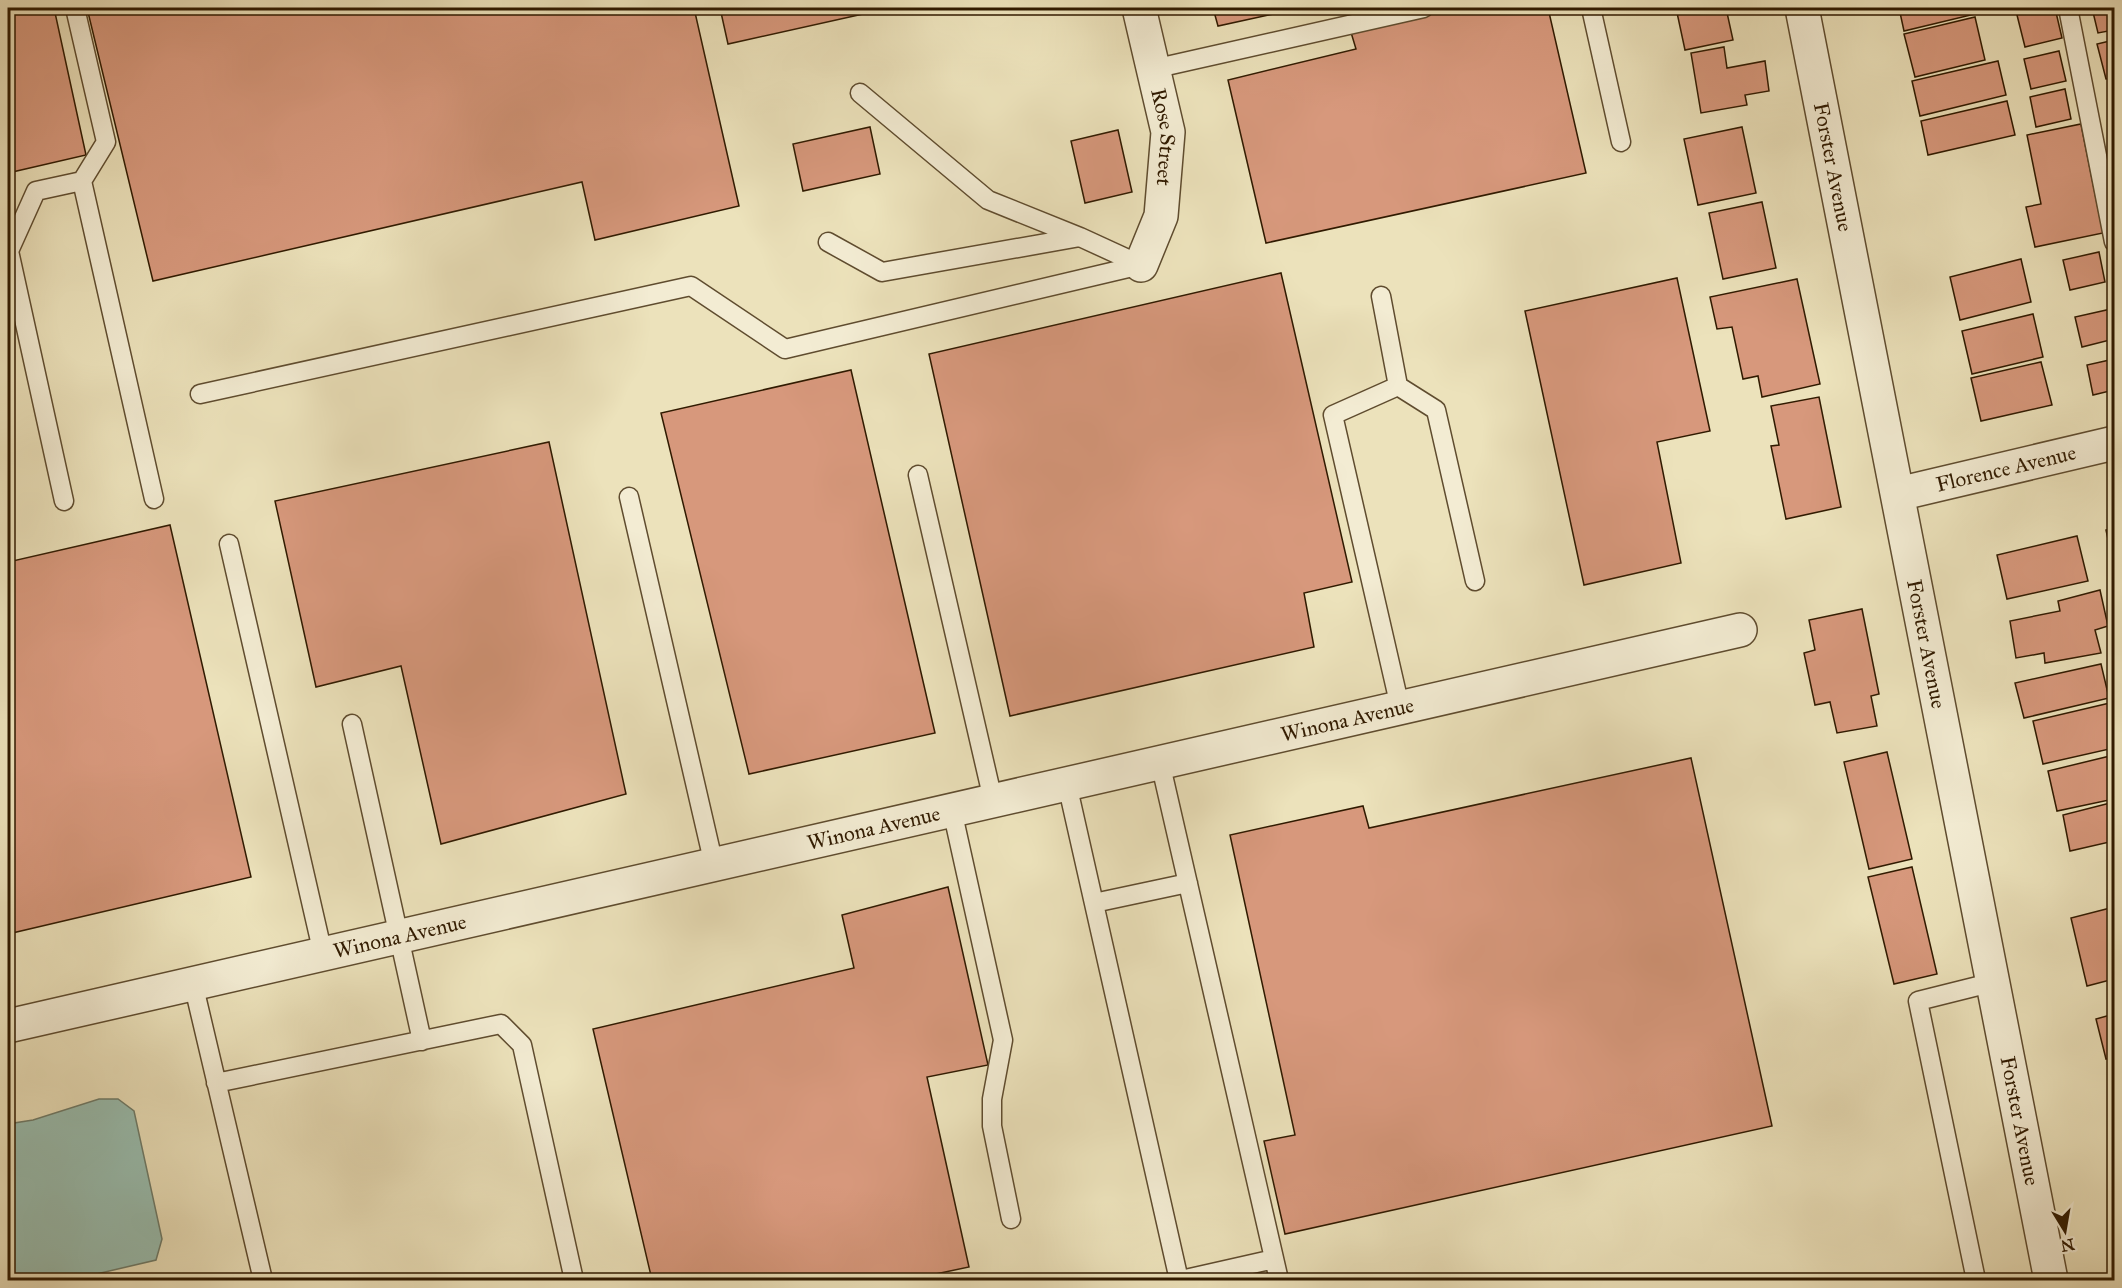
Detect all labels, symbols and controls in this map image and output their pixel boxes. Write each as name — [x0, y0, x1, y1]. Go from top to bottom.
street label: Rose Street — [1145, 86, 1181, 187]
street label: Forster Avenue — [1808, 100, 1859, 234]
street label: Florence Avenue — [1933, 439, 2079, 498]
street label: Forster Avenue — [1901, 577, 1952, 711]
street label: Winona Avenue — [1278, 692, 1417, 748]
street label: Winona Avenue — [805, 800, 943, 856]
street label: Winona Avenue — [331, 909, 469, 964]
street label: Forster Avenue — [1994, 1054, 2045, 1188]
north arrow — [2035, 1201, 2095, 1261]
text: N — [2059, 1235, 2076, 1256]

